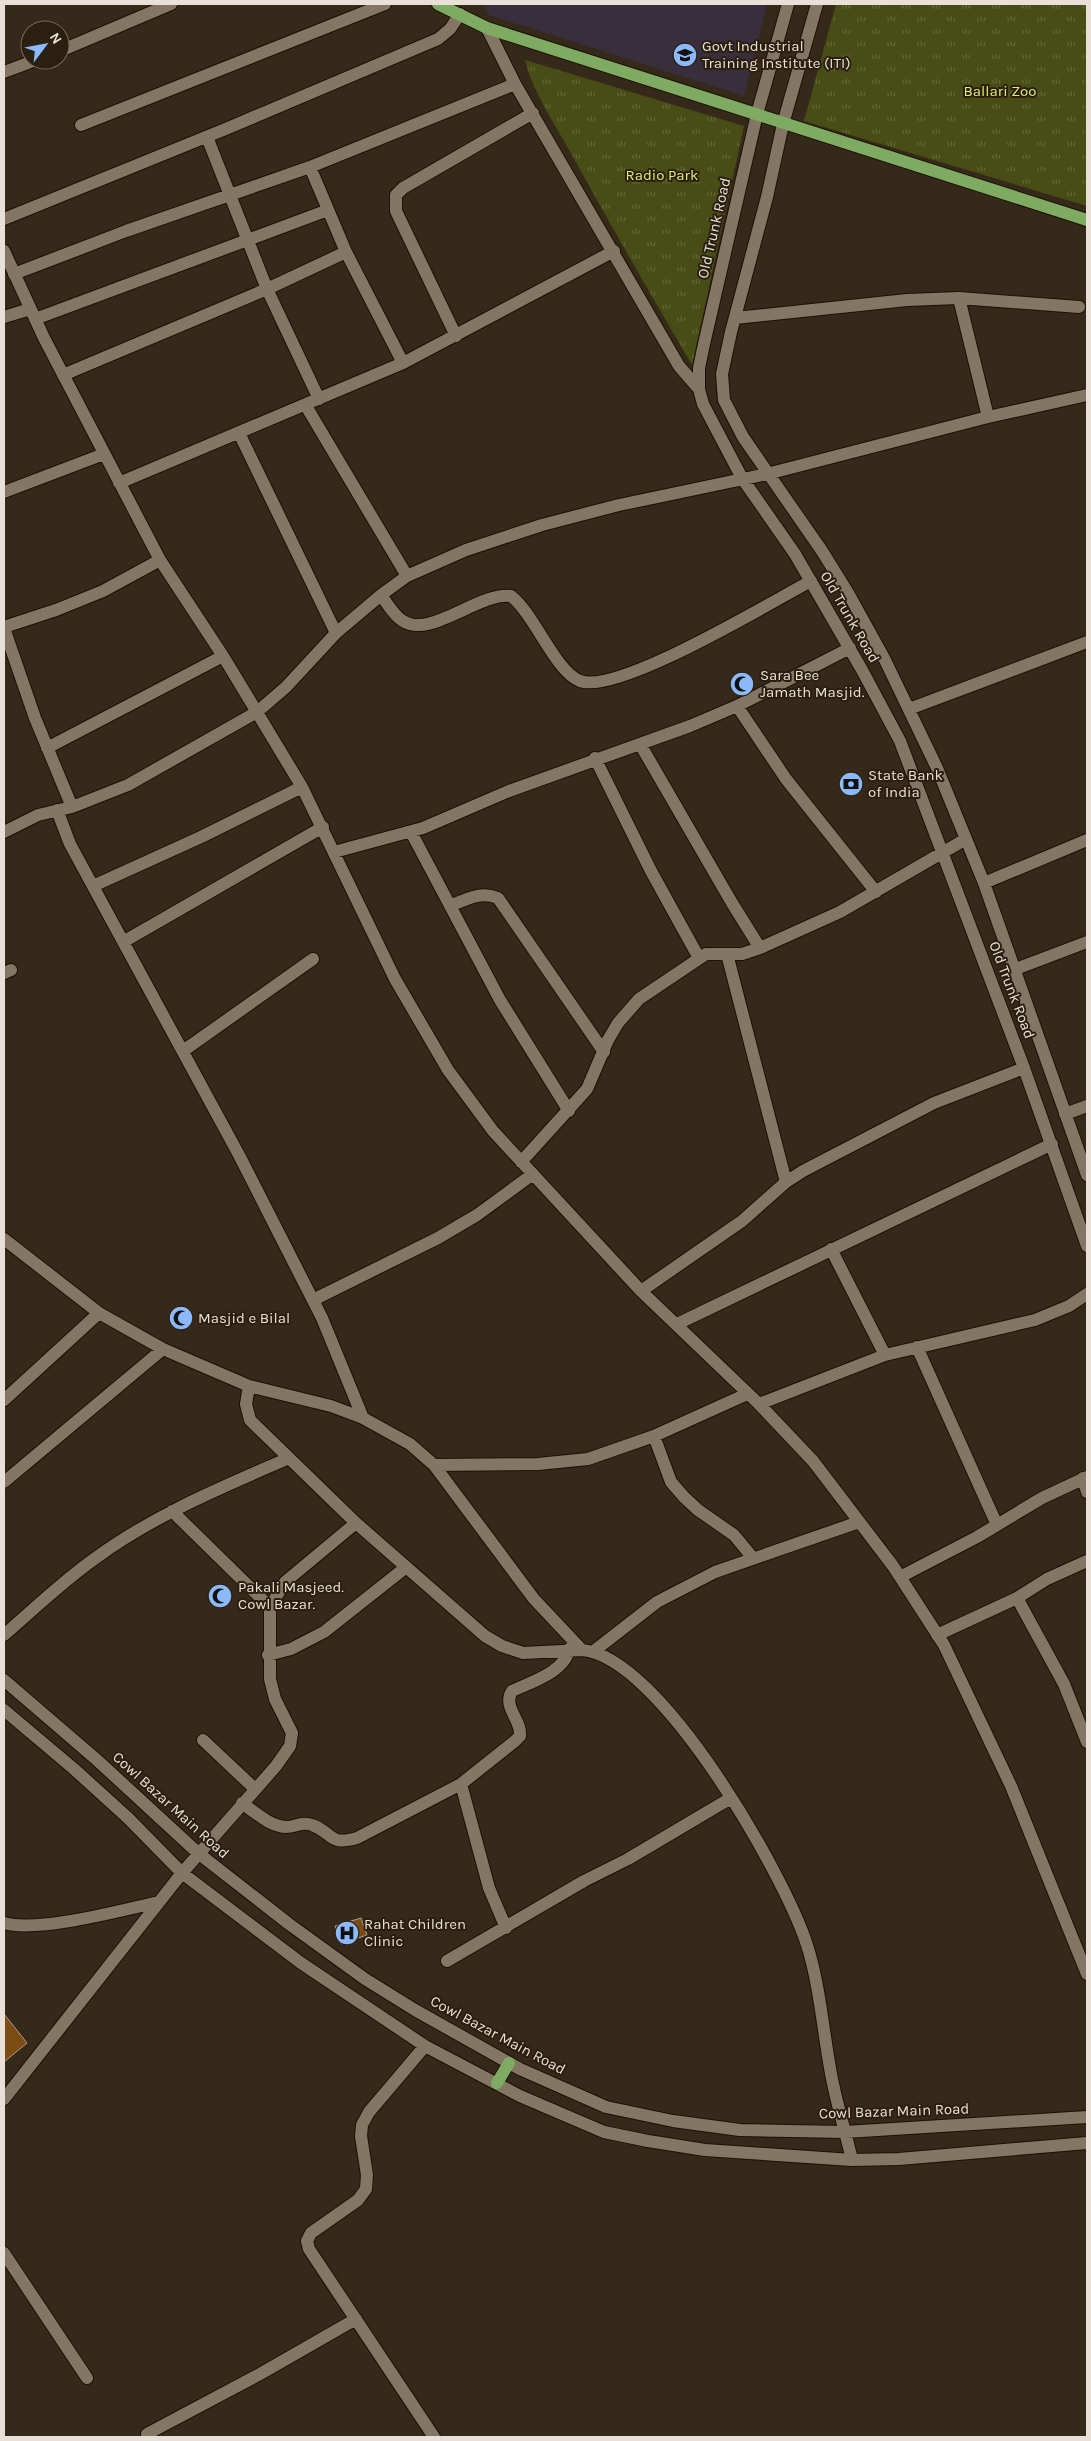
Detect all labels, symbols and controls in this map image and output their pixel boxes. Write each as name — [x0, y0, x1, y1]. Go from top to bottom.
north arrow — [20, 20, 70, 70]
text: N — [46, 30, 65, 47]
place label: Govt Industrial Training Institute (ITI) — [702, 37, 851, 72]
school or university icon: Govt Industrial Training Institute (ITI) — [672, 42, 698, 68]
park label: Ballari Zoo — [964, 82, 1036, 100]
park label: Radio Park — [626, 166, 699, 184]
street label: Old Trunk Road — [694, 176, 734, 280]
street label: Old Trunk Road — [816, 568, 884, 666]
place label: Sara Bee Jamath Masjid. — [760, 666, 865, 701]
mosque icon: Sara Bee Jamath Masjid. — [729, 671, 755, 697]
place label: State Bank of India — [868, 766, 943, 801]
bank icon: State Bank of India — [838, 771, 864, 797]
street label: Old Trunk Road — [985, 939, 1039, 1041]
mosque icon: Masjid e Bilal — [168, 1305, 194, 1331]
place label: Masjid e Bilal — [198, 1309, 290, 1327]
place label: Pakali Masjeed. Cowl Bazar. — [238, 1578, 344, 1613]
mosque icon: Pakali Masjeed. Cowl Bazar. — [207, 1583, 233, 1609]
street label: Cowl Bazar Main Road — [109, 1748, 233, 1862]
place label: Rahat Children Clinic — [364, 1915, 466, 1950]
hospital icon: Rahat Children Clinic — [334, 1920, 360, 1946]
street label: Cowl Bazar Main Road — [427, 1992, 569, 2078]
street label: Cowl Bazar Main Road — [818, 2099, 970, 2123]

